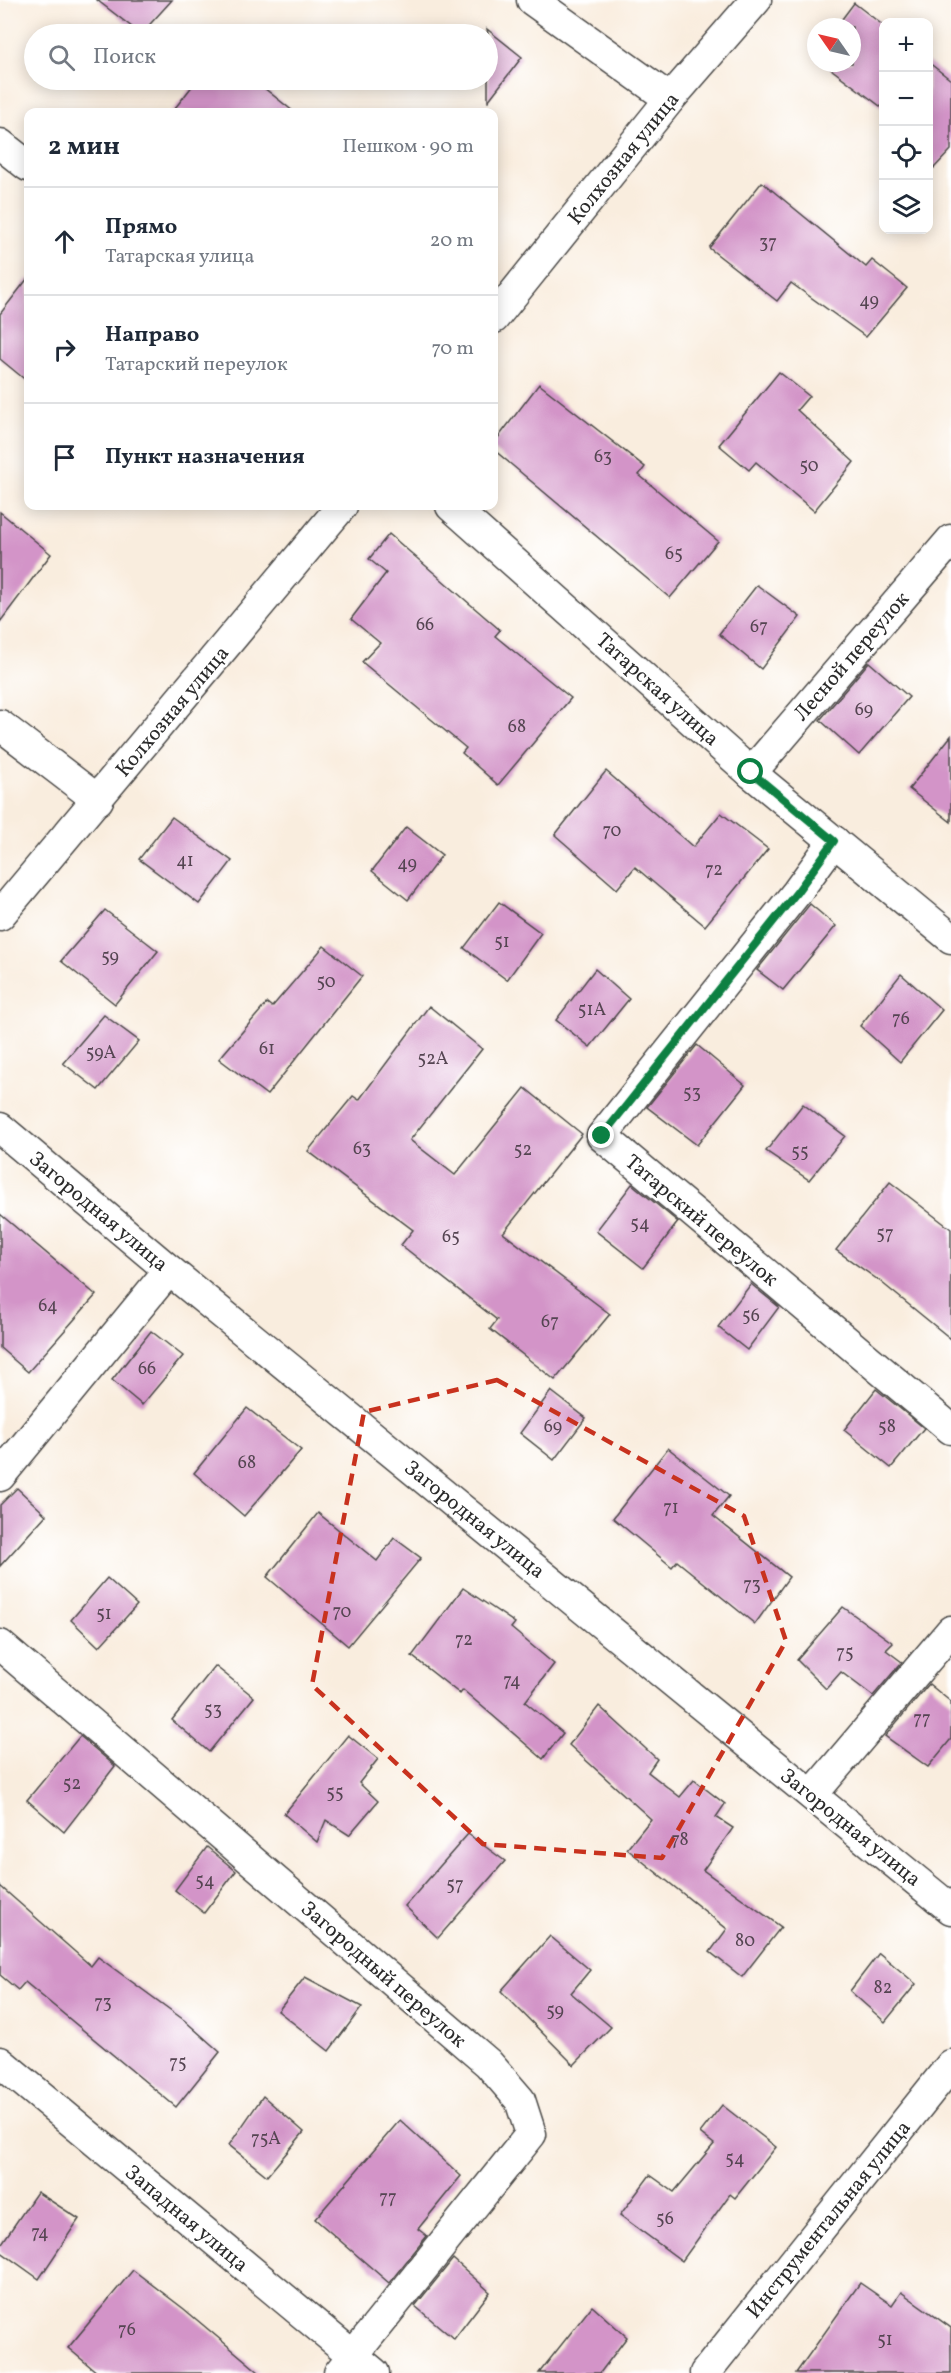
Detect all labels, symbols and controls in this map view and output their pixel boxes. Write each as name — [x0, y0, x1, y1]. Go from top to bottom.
north arrow — [807, 18, 861, 72]
map controls — [879, 18, 933, 234]
button: + — [879, 18, 933, 72]
search box — [24, 24, 498, 90]
icon: search — [45, 41, 78, 74]
text: Поиск — [93, 42, 156, 73]
button: − — [879, 72, 933, 126]
street label: Колхозная улица — [562, 86, 687, 231]
button: locate — [879, 126, 933, 180]
text: 2 мин — [48, 129, 120, 165]
text: Пешком · 90 m — [342, 133, 474, 161]
button: layers — [879, 180, 933, 234]
text: Прямо — [105, 212, 177, 243]
icon: ahead — [48, 225, 81, 258]
text: 20 m — [430, 227, 474, 255]
house number: 37 — [759, 231, 777, 256]
text: Татарская улица — [105, 243, 254, 271]
house number: 49 — [859, 289, 879, 314]
text: Направо — [105, 320, 199, 351]
icon: right — [48, 333, 81, 366]
text: 70 m — [431, 335, 474, 363]
text: Татарский переулок — [105, 351, 288, 379]
icon: arrive — [48, 441, 81, 474]
text: Пункт назначения — [105, 442, 305, 473]
house number: 63 — [594, 445, 612, 470]
house number: 50 — [799, 454, 819, 479]
house number: 65 — [665, 542, 683, 567]
street label: Лесной переулок — [788, 586, 917, 728]
house number: 66 — [416, 613, 434, 638]
house number: 67 — [750, 615, 768, 640]
street label: Татарская улица — [589, 627, 725, 753]
street label: Колхозная улица — [110, 640, 237, 784]
house number: 69 — [855, 698, 873, 723]
house number: 68 — [508, 715, 526, 740]
route start — [737, 758, 763, 784]
house number: 70 — [603, 819, 622, 844]
house number: 41 — [176, 849, 194, 874]
house number: 49 — [397, 852, 417, 877]
house number: 72 — [705, 858, 723, 883]
house number: 51 — [494, 930, 510, 955]
house number: 59 — [101, 945, 119, 970]
house number: 50 — [316, 970, 336, 995]
house number: 51А — [578, 998, 606, 1023]
house number: 76 — [892, 1007, 910, 1032]
house number: 61 — [259, 1037, 275, 1062]
house number: 59А — [86, 1041, 116, 1066]
house number: 52А — [418, 1047, 449, 1072]
house number: 53 — [683, 1081, 701, 1106]
route end — [588, 1122, 614, 1148]
house number: 63 — [353, 1137, 371, 1162]
house number: 52 — [514, 1138, 532, 1163]
house number: 55 — [791, 1140, 809, 1165]
street label: Загородная улица — [22, 1145, 174, 1279]
street label: Татарский переулок — [618, 1148, 784, 1294]
house number: 54 — [630, 1212, 650, 1237]
house number: 57 — [876, 1222, 894, 1247]
house number: 65 — [442, 1225, 460, 1250]
house number: 64 — [38, 1294, 58, 1319]
house number: 56 — [742, 1304, 760, 1329]
house number: 67 — [541, 1310, 559, 1335]
house number: 66 — [138, 1357, 156, 1382]
house number: 69 — [544, 1415, 562, 1440]
house number: 58 — [878, 1415, 896, 1440]
house number: 68 — [238, 1451, 256, 1476]
street label: Загородная улица — [397, 1454, 551, 1586]
house number: 71 — [663, 1496, 679, 1521]
house number: 73 — [743, 1573, 761, 1598]
house number: 70 — [333, 1600, 352, 1625]
house number: 51 — [96, 1602, 112, 1627]
house number: 72 — [455, 1628, 473, 1653]
house number: 75 — [836, 1641, 854, 1666]
house number: 74 — [503, 1669, 521, 1694]
house number: 53 — [204, 1698, 222, 1723]
house number: 77 — [913, 1707, 931, 1732]
street label: Загородная улица — [773, 1762, 927, 1894]
house number: 52 — [63, 1772, 81, 1797]
house number: 55 — [326, 1781, 344, 1806]
house number: 78 — [671, 1828, 689, 1853]
house number: 54 — [195, 1869, 215, 1894]
house number: 57 — [446, 1873, 464, 1898]
street label: Загородный переулок — [294, 1895, 472, 2055]
house number: 80 — [735, 1929, 755, 1954]
house number: 82 — [874, 1976, 892, 2001]
house number: 73 — [94, 1991, 112, 2016]
house number: 59 — [546, 1999, 564, 2024]
house number: 75 — [169, 2051, 187, 2076]
street label: Инструментальная улица — [740, 2115, 918, 2325]
house number: 75А — [251, 2127, 281, 2152]
house number: 54 — [725, 2147, 745, 2172]
street label: Западная улица — [118, 2159, 254, 2280]
house number: 77 — [379, 2186, 397, 2211]
house number: 56 — [656, 2207, 674, 2232]
house number: 74 — [31, 2221, 49, 2246]
house number: 76 — [118, 2318, 136, 2343]
house number: 51 — [877, 2328, 893, 2353]

